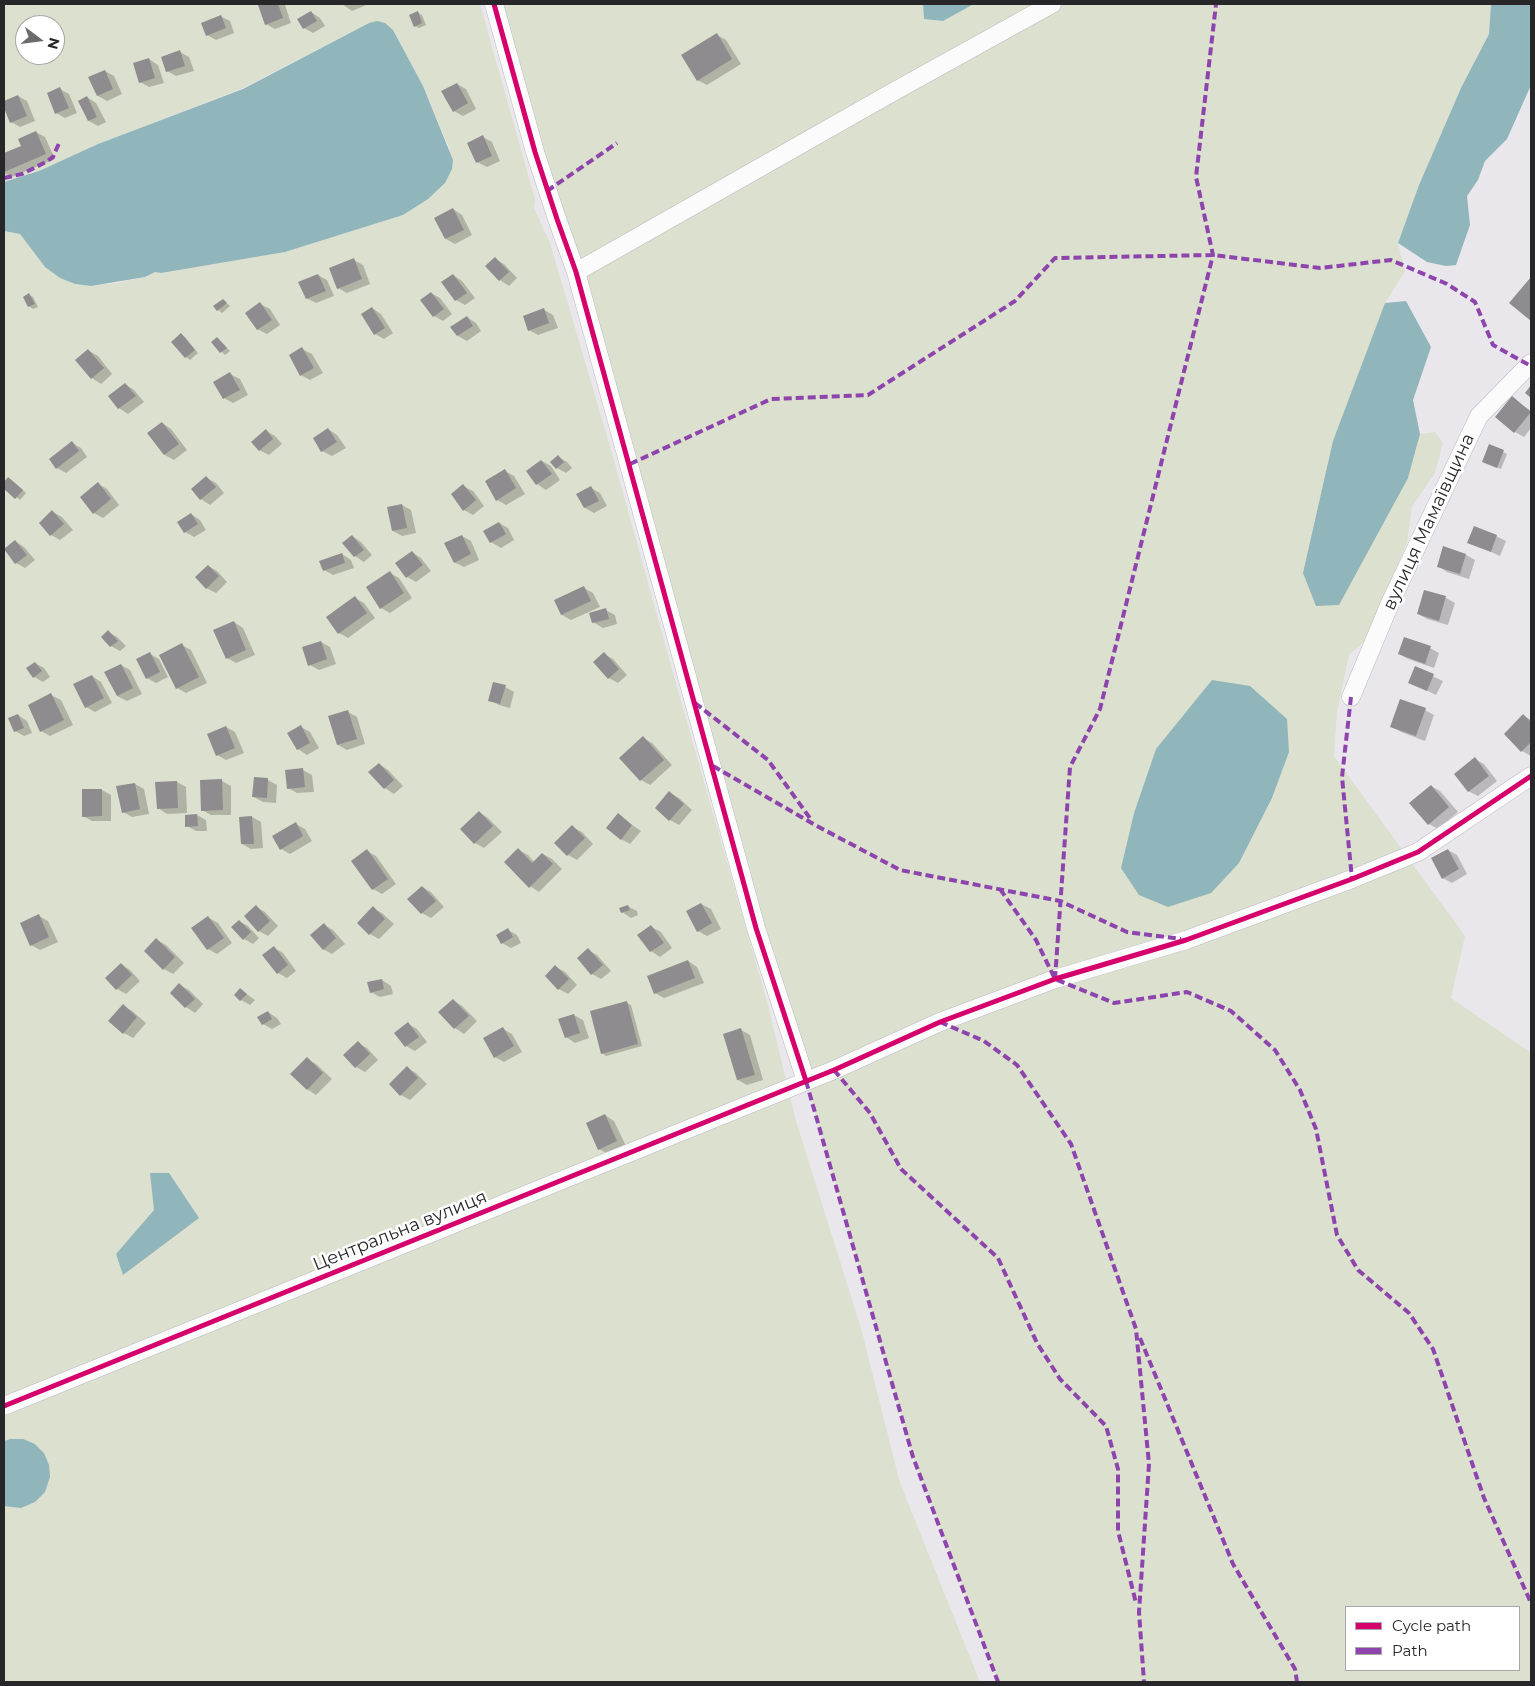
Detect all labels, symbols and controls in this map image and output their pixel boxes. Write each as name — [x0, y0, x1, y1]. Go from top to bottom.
north arrow — [15, 15, 65, 65]
text: N — [43, 36, 64, 51]
street label: вулиця Мамаївщина — [1379, 430, 1479, 614]
street label: Центральна вулиця — [310, 1186, 490, 1276]
legend — [1345, 1606, 1520, 1671]
text: Cycle path — [1392, 1616, 1471, 1635]
text: Path — [1392, 1641, 1428, 1660]

